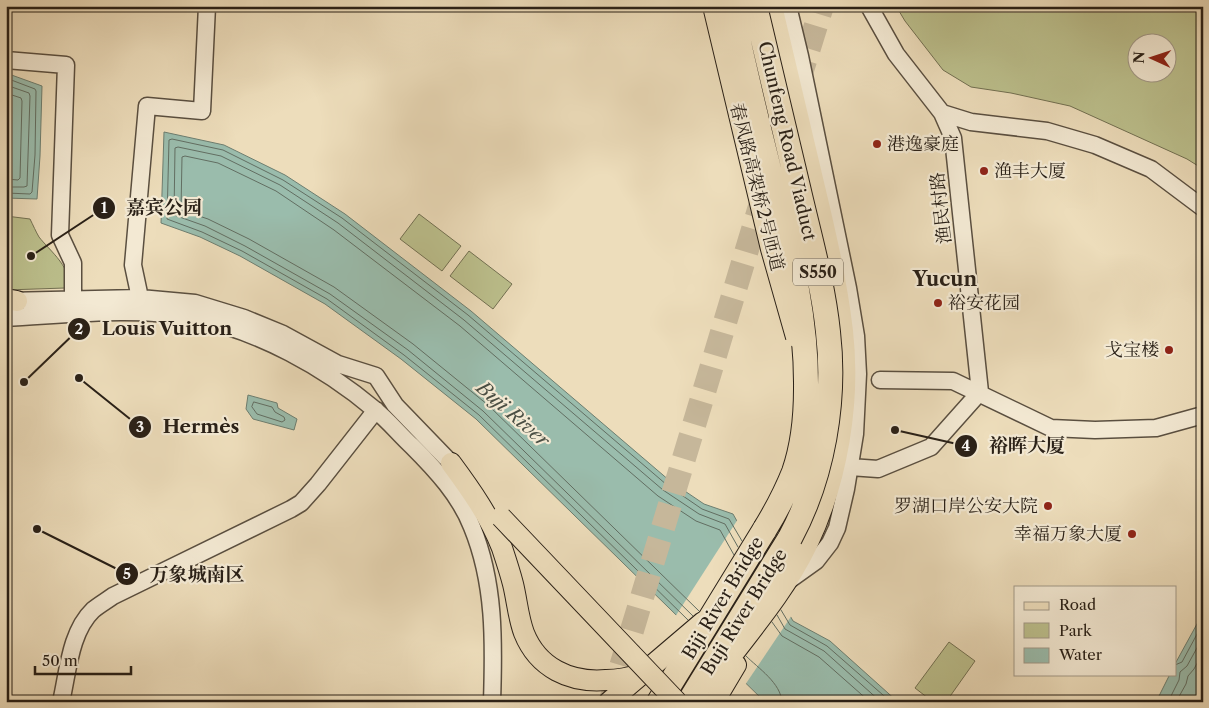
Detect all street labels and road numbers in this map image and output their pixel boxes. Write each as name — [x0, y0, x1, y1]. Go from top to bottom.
street label: Chunfeng Road Viaduct — [753, 39, 821, 243]
street label: 春风路高架桥2号匝道 — [725, 101, 789, 273]
street label: 渔民村路 — [926, 171, 956, 245]
road number: S550 — [793, 258, 843, 286]
street label: Biji River Bridge — [678, 533, 768, 663]
street label: Buji River Bridge — [696, 545, 792, 679]

